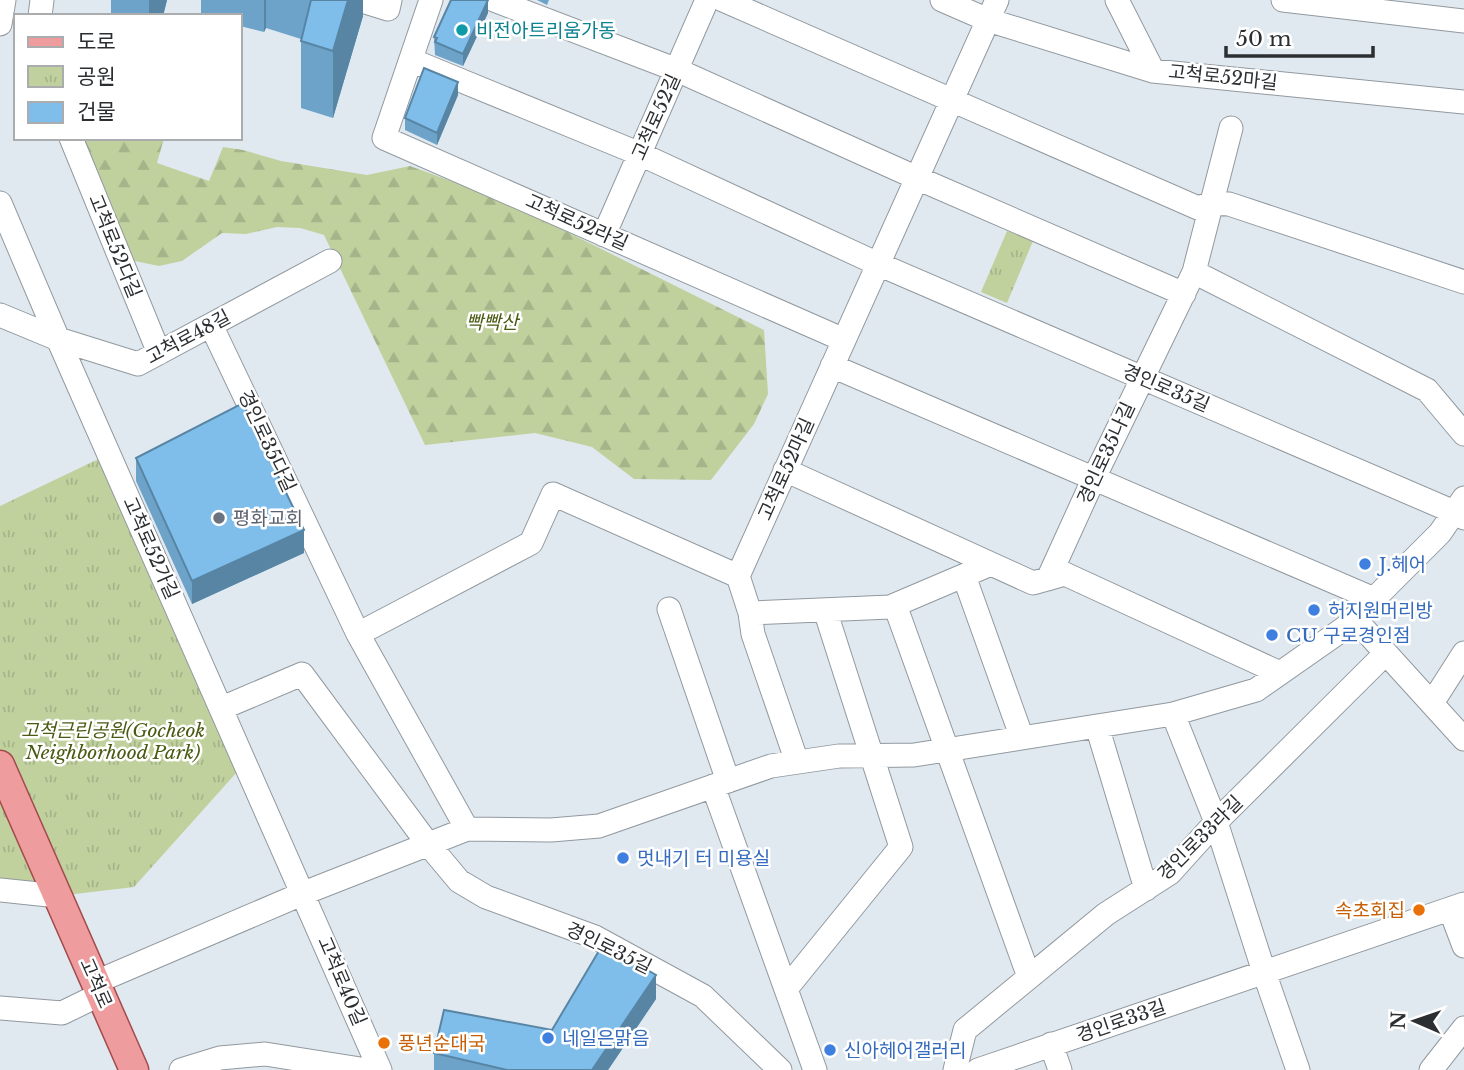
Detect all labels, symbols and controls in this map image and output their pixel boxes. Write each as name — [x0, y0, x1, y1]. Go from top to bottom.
legend — [14, 14, 242, 140]
scale bar — [1226, 14, 1373, 58]
place label: 비전아트리움가동 — [476, 19, 616, 42]
marker: 비전아트리움가동 — [454, 22, 470, 38]
text: 50 m — [1236, 26, 1292, 52]
text: 도로 — [77, 29, 116, 55]
street label: 고척로52마길 — [1167, 60, 1279, 94]
text: 공원 — [77, 64, 116, 90]
street label: 고척로52길 — [627, 70, 685, 164]
text: 건물 — [77, 99, 116, 125]
street label: 고척로52라길 — [522, 189, 632, 255]
street label: 고척로52다길 — [84, 191, 146, 301]
street label: 고척로48길 — [142, 305, 234, 369]
park label: 빡빡산 — [466, 311, 521, 334]
street label: 경인로35길 — [1119, 359, 1213, 417]
street label: 경인로35다길 — [233, 386, 301, 496]
street label: 경인로35나길 — [1072, 398, 1140, 508]
street label: 고척로52마길 — [753, 414, 819, 524]
street label: 고척로52가길 — [118, 493, 184, 603]
place label: 평화교회 — [233, 507, 303, 530]
marker: 평화교회 — [211, 510, 227, 526]
place label: J.헤어 — [1376, 553, 1426, 576]
marker: J.헤어 — [1357, 556, 1373, 572]
place label: 허지원머리방 — [1328, 599, 1433, 622]
marker: 허지원머리방 — [1306, 602, 1322, 618]
place label: CU 구로경인점 — [1286, 624, 1410, 647]
marker: CU 구로경인점 — [1264, 627, 1280, 643]
park label: 고척근린공원(Gocheok Neighborhood Park) — [21, 719, 205, 764]
street label: 경인로33라길 — [1153, 791, 1247, 885]
place label: 멋내기 터 미용실 — [637, 847, 770, 870]
marker: 멋내기 터 미용실 — [615, 850, 631, 866]
place label: 속초회집 — [1335, 899, 1405, 922]
marker: 속초회집 — [1411, 902, 1427, 918]
street label: 경인로35길 — [562, 917, 656, 979]
street label: 고척로40길 — [313, 933, 371, 1029]
street label: 고척로 — [75, 954, 117, 1012]
north arrow — [1380, 986, 1450, 1056]
street label: 경인로33길 — [1073, 995, 1169, 1047]
text: N — [1387, 1011, 1410, 1030]
place label: 네일은맑음 — [562, 1027, 649, 1050]
marker: 네일은맑음 — [540, 1030, 556, 1046]
place label: 풍년순대국 — [398, 1032, 485, 1055]
marker: 풍년순대국 — [376, 1035, 392, 1051]
place label: 신아헤어갤러리 — [844, 1039, 966, 1062]
marker: 신아헤어갤러리 — [822, 1042, 838, 1058]

